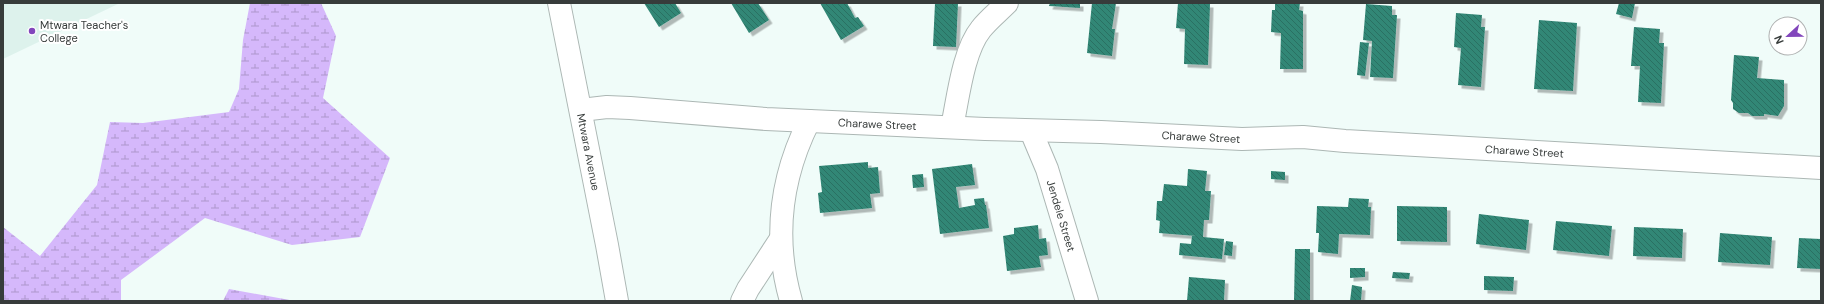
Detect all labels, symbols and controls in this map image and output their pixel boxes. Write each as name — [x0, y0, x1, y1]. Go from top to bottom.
north arrow — [1768, 16, 1808, 56]
place label: Mtwara Teacher's College — [40, 18, 128, 45]
marker: Mtwara Teacher's College — [27, 26, 37, 36]
text: N — [1771, 33, 1787, 46]
street label: Mtwara Avenue — [574, 112, 603, 192]
street label: Charawe Street — [838, 115, 917, 133]
street label: Charawe Street — [1161, 128, 1241, 146]
street label: Charawe Street — [1485, 142, 1564, 160]
street label: Jendele Street — [1044, 178, 1079, 253]

